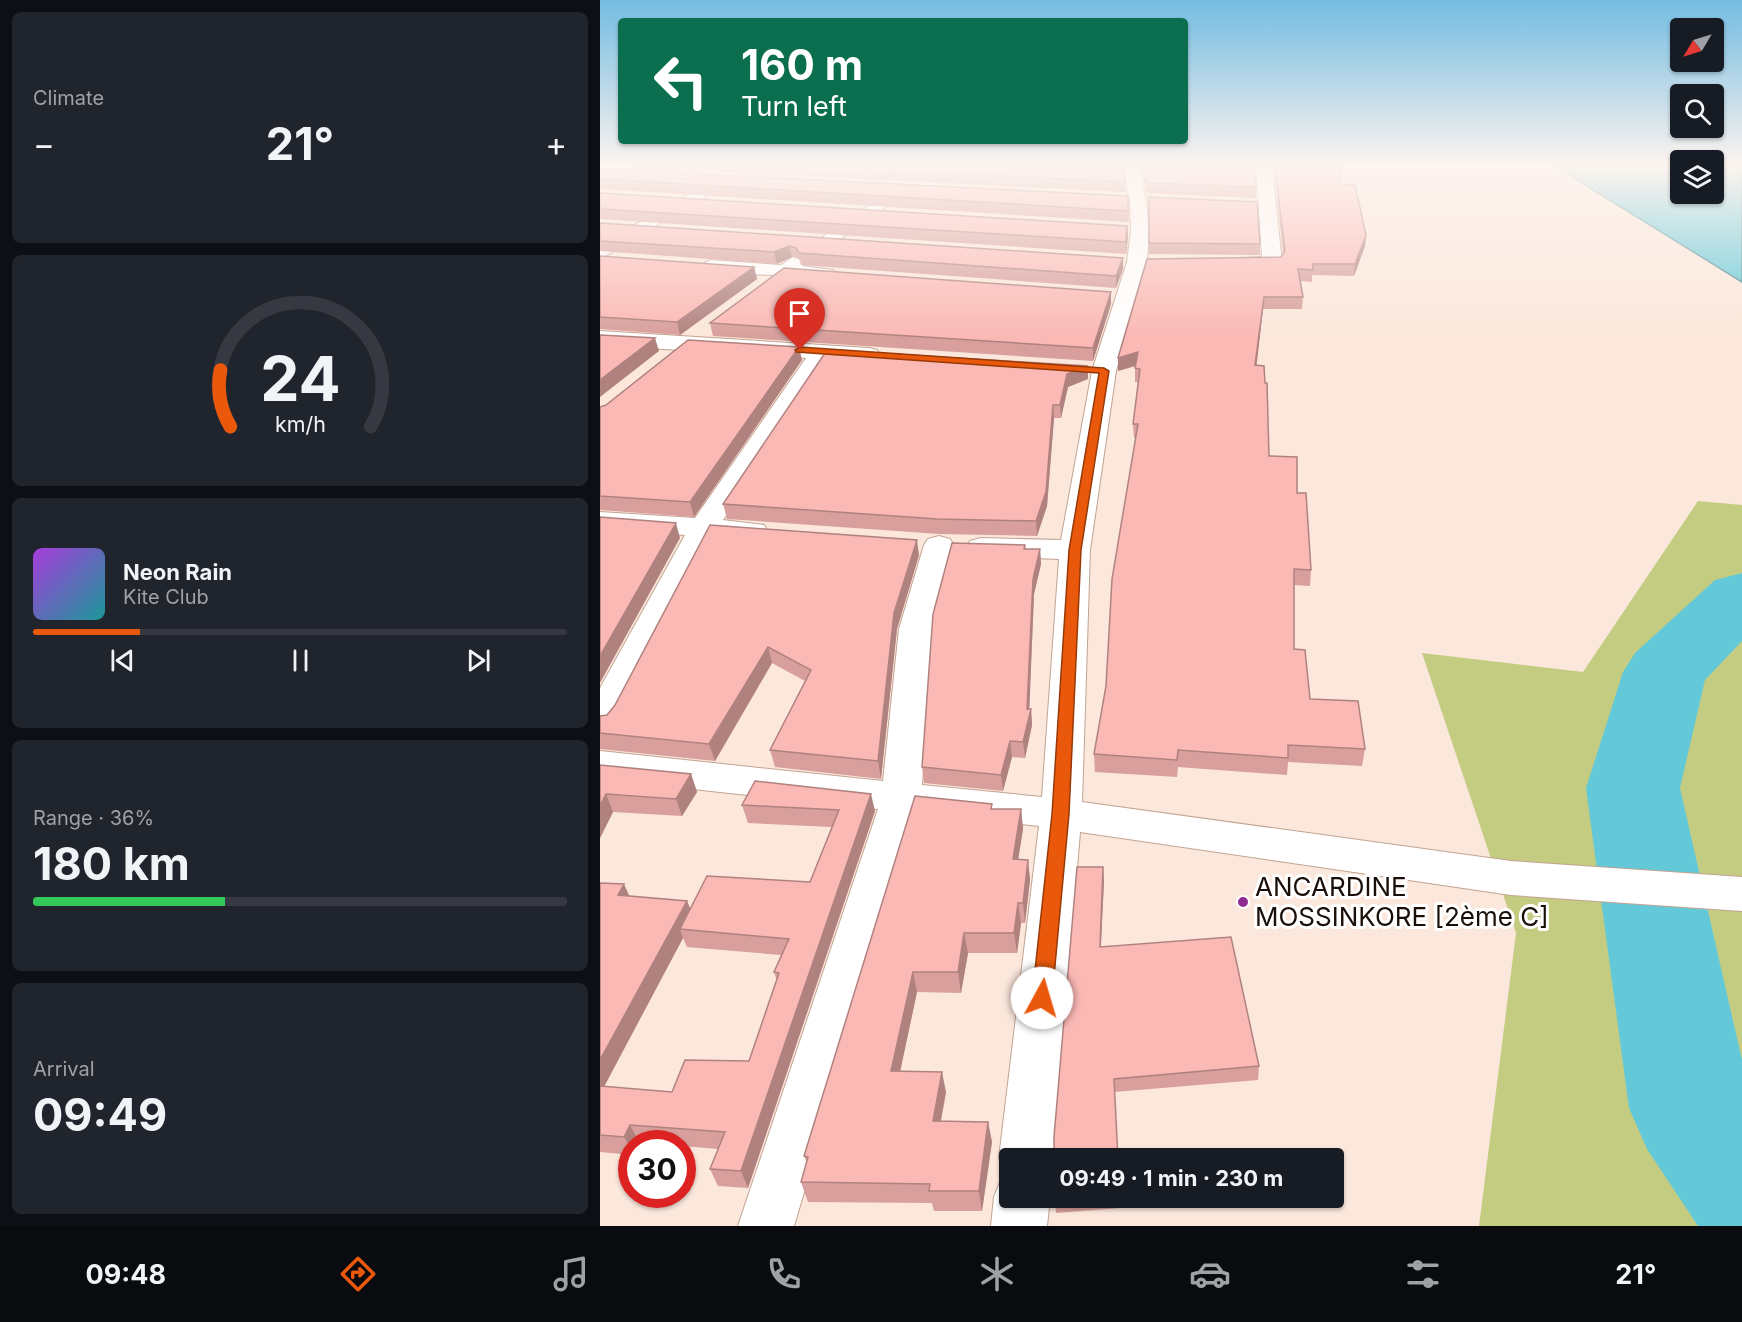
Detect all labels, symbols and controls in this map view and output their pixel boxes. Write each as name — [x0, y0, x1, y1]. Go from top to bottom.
north arrow — [1670, 18, 1724, 72]
map controls — [1670, 18, 1724, 204]
text: 160 m — [741, 39, 863, 90]
icon: left — [642, 42, 720, 120]
button: search — [1670, 84, 1724, 138]
text: Climate — [33, 86, 104, 110]
text: Turn left — [741, 90, 847, 123]
text: 21° — [266, 116, 334, 171]
text: − — [33, 124, 55, 164]
text: + — [545, 124, 567, 164]
button: layers — [1670, 150, 1724, 204]
pin — [774, 288, 825, 350]
icon: arrive — [783, 297, 816, 330]
text: 24 — [260, 341, 340, 416]
text: km/h — [275, 412, 325, 438]
text: Neon Rain — [123, 559, 232, 585]
text: Kite Club — [123, 585, 209, 609]
icon: previous — [106, 644, 139, 677]
icon: pause — [284, 644, 317, 677]
icon: next — [462, 644, 495, 677]
text: Range · 36% — [33, 806, 154, 830]
text: 180 km — [33, 836, 190, 891]
place label: ANCARDINE MOSSINKORE [2ème C] — [1255, 871, 1549, 932]
marker: ANCARDINE MOSSINKORE [2ème C] — [1236, 895, 1250, 909]
position arrow — [1010, 966, 1074, 1030]
text: Arrival — [33, 1057, 95, 1081]
text: 09:49 — [33, 1087, 167, 1142]
speed limit sign: 30 — [618, 1130, 696, 1208]
text: 09:49 · 1 min · 230 m — [1060, 1165, 1283, 1191]
icon: directions — [337, 1253, 379, 1295]
icon: music — [550, 1253, 592, 1295]
icon: phone — [763, 1253, 805, 1295]
icon: climate — [976, 1253, 1018, 1295]
icon: car — [1189, 1253, 1231, 1295]
icon: filters — [1402, 1253, 1444, 1295]
text: 09:48 — [86, 1258, 166, 1291]
text: 21° — [1615, 1258, 1656, 1291]

